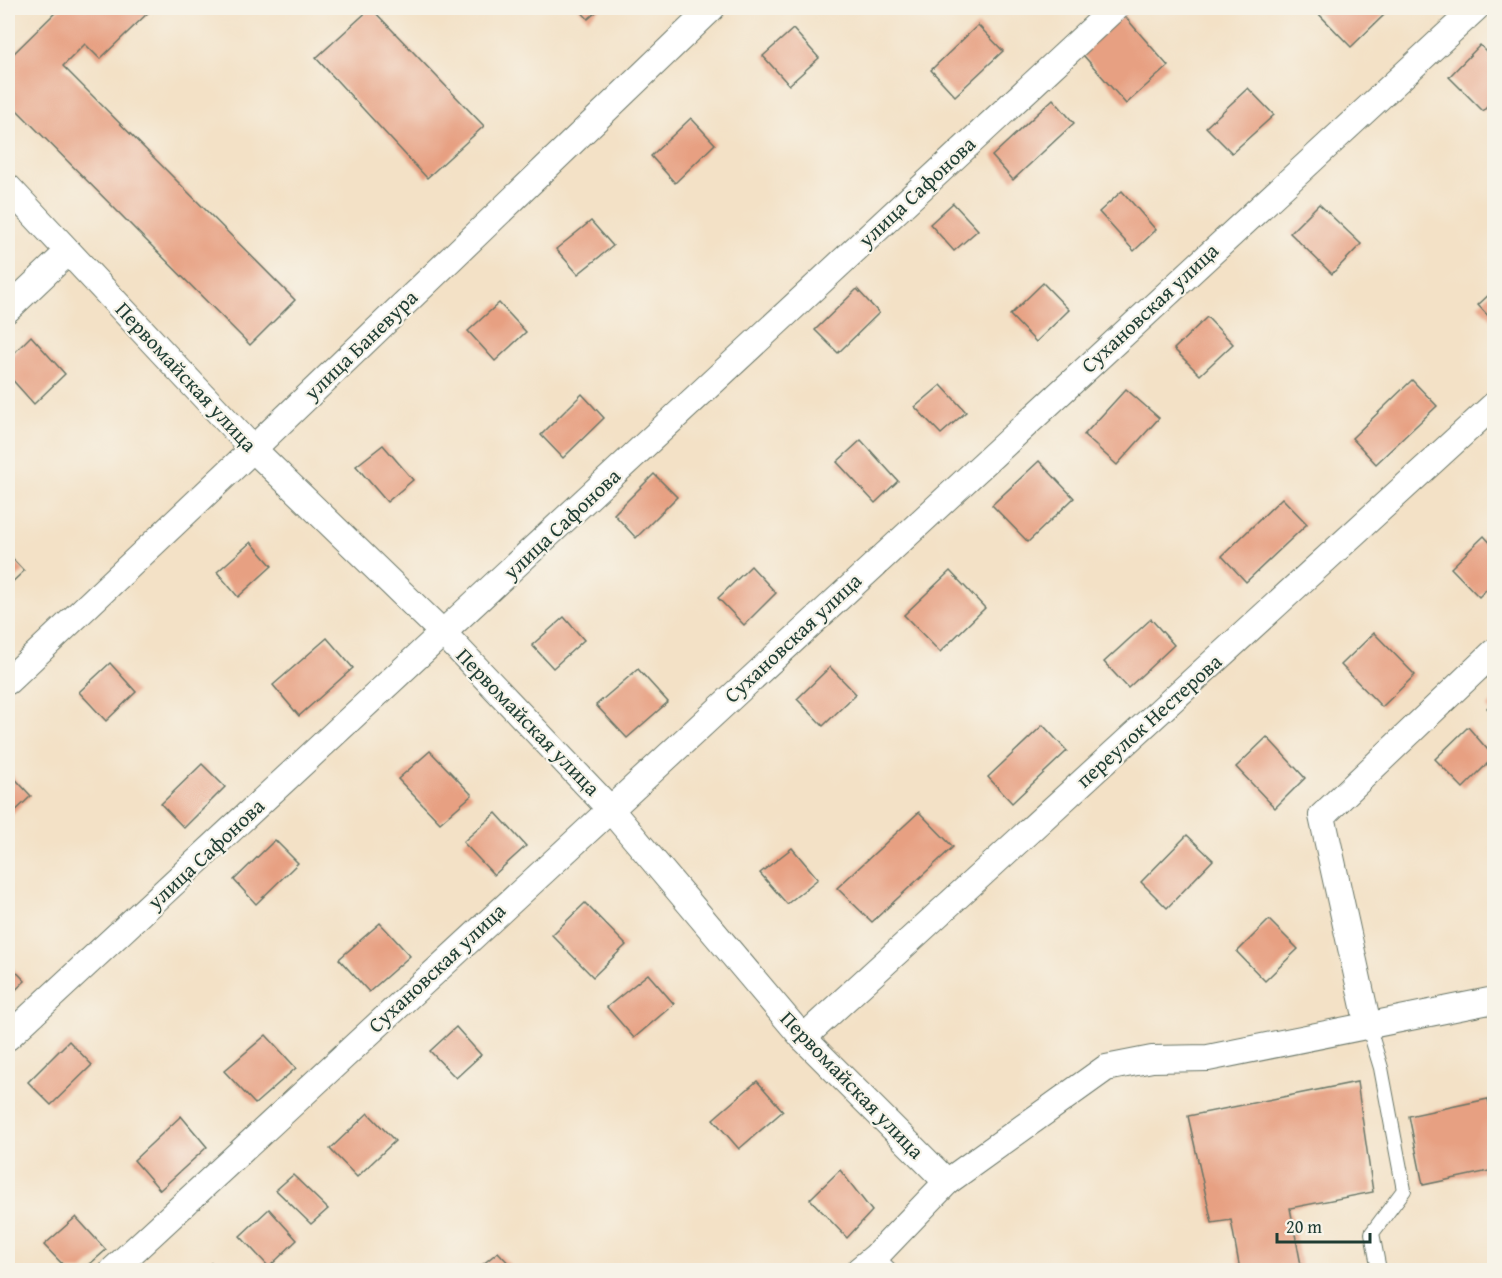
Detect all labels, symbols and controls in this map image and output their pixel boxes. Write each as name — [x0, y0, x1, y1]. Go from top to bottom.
street label: улица Сафонова — [850, 129, 982, 255]
street label: Сухановская улица — [1074, 236, 1225, 380]
street label: улица Баневура — [296, 282, 424, 408]
street label: Первомайская улица — [108, 295, 264, 459]
street label: улица Сафонова — [495, 461, 627, 587]
street label: Сухановская улица — [717, 566, 868, 710]
street label: Первомайская улица — [449, 641, 607, 803]
street label: переулок Нестерова — [1069, 647, 1228, 795]
street label: улица Сафонова — [139, 791, 271, 917]
street label: Сухановская улица — [361, 896, 512, 1040]
street label: Первомайская улица — [773, 1004, 931, 1166]
scale bar — [1277, 1206, 1370, 1244]
text: 20 m — [1286, 1213, 1322, 1240]

